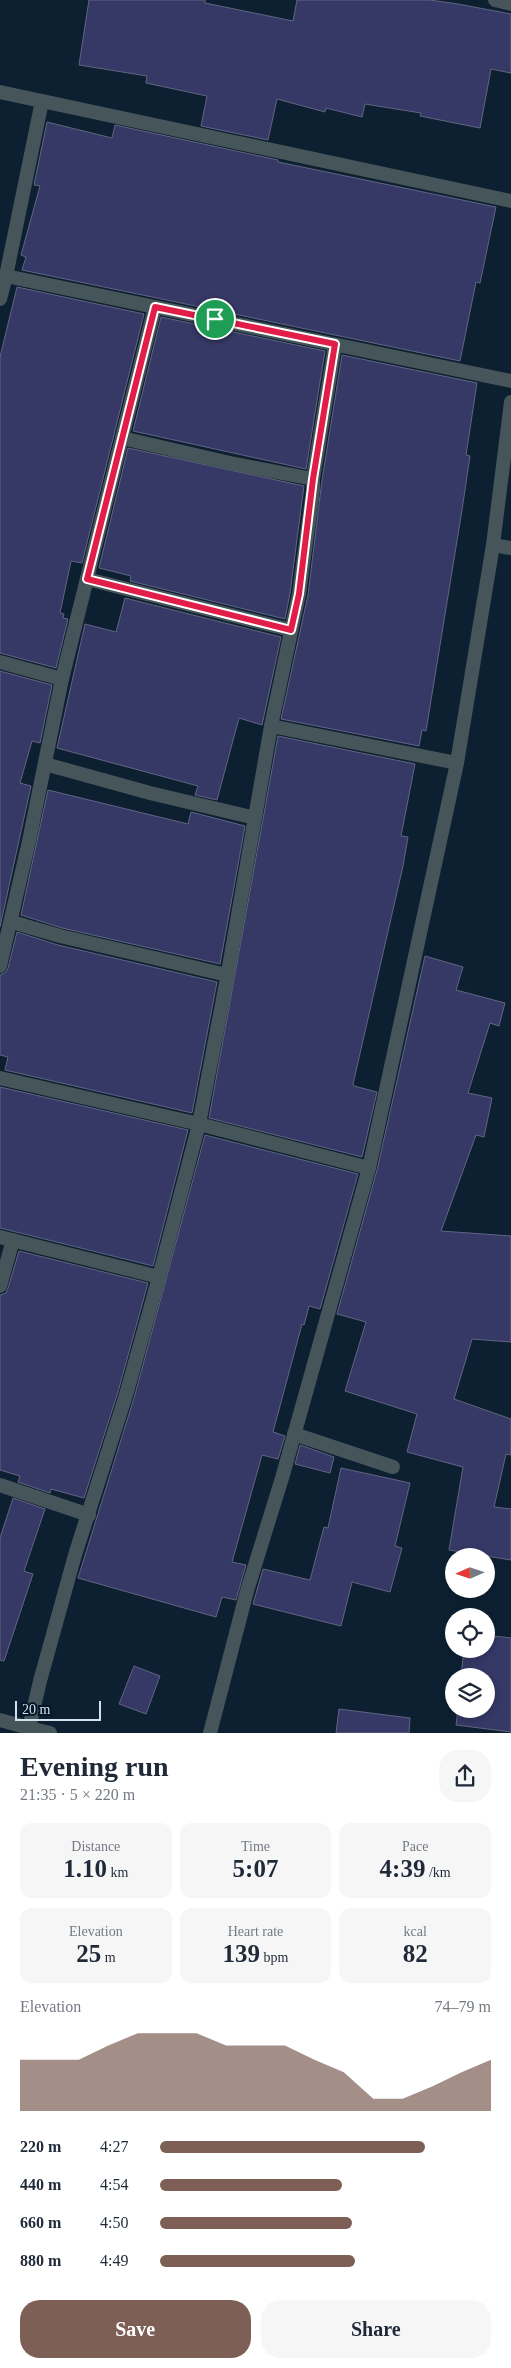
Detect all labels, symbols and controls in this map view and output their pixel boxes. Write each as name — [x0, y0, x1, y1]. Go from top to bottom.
pin — [194, 298, 236, 340]
icon: arrive — [201, 305, 229, 333]
north arrow — [445, 1548, 495, 1598]
map controls — [445, 1548, 495, 1718]
button: locate — [445, 1608, 495, 1658]
button: layers — [445, 1668, 495, 1718]
scale bar — [15, 1698, 101, 1721]
text: 20 m — [22, 1702, 50, 1717]
button: share — [439, 1750, 491, 1802]
text: Evening run — [20, 1751, 169, 1782]
text: 21:35 · 5 × 220 m — [20, 1786, 135, 1803]
text: Distance — [71, 1839, 120, 1854]
text: Time — [241, 1839, 270, 1854]
text: Pace — [402, 1839, 428, 1854]
text: 1.10 — [63, 1855, 107, 1882]
text: 5:07 — [233, 1855, 278, 1882]
text: 4:39 — [380, 1855, 425, 1882]
text: km — [107, 1865, 128, 1880]
text: /km — [425, 1865, 451, 1880]
text: Elevation — [69, 1924, 123, 1939]
text: Heart rate — [228, 1924, 283, 1939]
text: kcal — [404, 1924, 427, 1939]
text: 25 — [76, 1940, 101, 1967]
text: 139 — [223, 1940, 260, 1967]
text: 82 — [403, 1940, 428, 1967]
text: m — [101, 1950, 116, 1965]
text: bpm — [260, 1950, 288, 1965]
text: Elevation — [20, 1998, 81, 2015]
text: 74–79 m — [435, 1998, 491, 2015]
text: 220 m — [20, 2138, 61, 2155]
text: 4:27 — [100, 2138, 128, 2155]
text: 440 m — [20, 2176, 61, 2193]
text: 4:54 — [100, 2176, 128, 2193]
text: 660 m — [20, 2214, 61, 2231]
text: 4:50 — [100, 2214, 128, 2231]
text: 880 m — [20, 2252, 61, 2269]
text: 4:49 — [100, 2252, 128, 2269]
button: Save — [20, 2300, 251, 2358]
button: Share — [261, 2300, 491, 2358]

